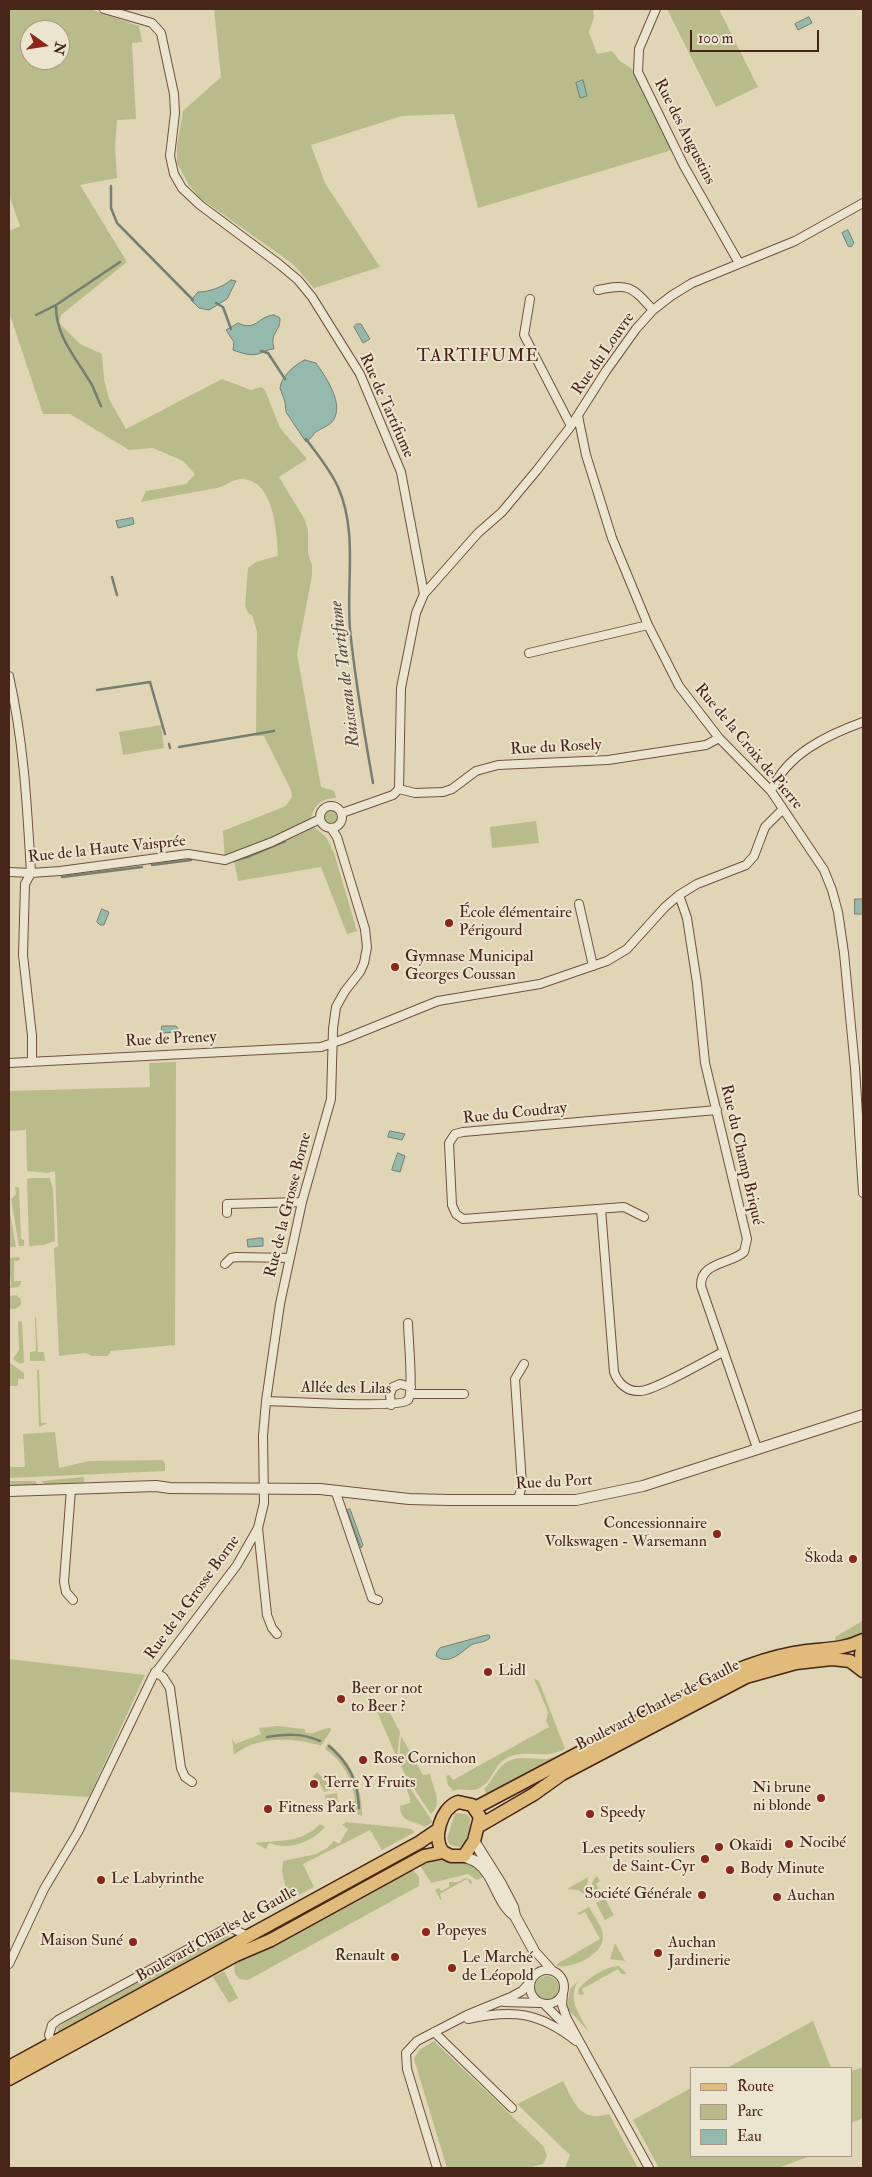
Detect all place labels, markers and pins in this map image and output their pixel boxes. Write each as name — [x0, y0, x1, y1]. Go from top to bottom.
place label: École élémentaire Périgourd — [459, 904, 572, 942]
marker: École élémentaire Périgourd — [443, 917, 455, 929]
place label: Gymnase Municipal Georges Coussan — [405, 948, 534, 986]
marker: Gymnase Municipal Georges Coussan — [389, 961, 401, 973]
place label: Concessionnaire Volkswagen - Warsemann — [544, 1515, 707, 1553]
marker: Concessionnaire Volkswagen - Warsemann — [711, 1528, 723, 1540]
place label: Škoda — [805, 1549, 843, 1569]
marker: Škoda — [847, 1553, 859, 1565]
place label: Lidl — [498, 1662, 526, 1682]
marker: Lidl — [482, 1666, 494, 1678]
place label: Beer or not to Beer ? — [351, 1680, 422, 1718]
marker: Beer or not to Beer ? — [335, 1693, 347, 1705]
place label: Rose Cornichon — [373, 1750, 476, 1770]
marker: Rose Cornichon — [357, 1754, 369, 1766]
place label: Terre Y Fruits — [324, 1774, 416, 1794]
marker: Terre Y Fruits — [308, 1778, 320, 1790]
place label: Ni brune ni blonde — [752, 1779, 811, 1817]
marker: Ni brune ni blonde — [815, 1792, 827, 1804]
place label: Fitness Park — [278, 1799, 356, 1819]
marker: Fitness Park — [262, 1803, 274, 1815]
place label: Speedy — [600, 1804, 645, 1824]
marker: Speedy — [584, 1808, 596, 1820]
place label: Nocibé — [799, 1834, 846, 1854]
place label: Okaïdi — [729, 1837, 772, 1857]
marker: Nocibé — [783, 1838, 795, 1850]
place label: Les petits souliers de Saint-Cyr — [582, 1840, 695, 1878]
marker: Okaïdi — [713, 1841, 725, 1853]
marker: Les petits souliers de Saint-Cyr — [699, 1853, 711, 1865]
place label: Body Minute — [740, 1860, 824, 1880]
marker: Body Minute — [724, 1864, 736, 1876]
place label: Le Labyrinthe — [111, 1870, 204, 1890]
marker: Le Labyrinthe — [95, 1874, 107, 1886]
place label: Société Générale — [584, 1885, 692, 1905]
place label: Auchan — [787, 1887, 835, 1907]
marker: Société Générale — [696, 1889, 708, 1901]
marker: Auchan — [771, 1891, 783, 1903]
place label: Popeyes — [436, 1922, 486, 1942]
marker: Popeyes — [420, 1926, 432, 1938]
place label: Maison Suné — [40, 1932, 123, 1952]
place label: Auchan Jardinerie — [668, 1934, 730, 1972]
marker: Maison Suné — [127, 1936, 139, 1948]
place label: Renault — [335, 1947, 385, 1967]
marker: Auchan Jardinerie — [652, 1947, 664, 1959]
place label: Le Marché de Léopold — [462, 1949, 534, 1987]
marker: Renault — [389, 1951, 401, 1963]
marker: Le Marché de Léopold — [446, 1962, 458, 1974]

